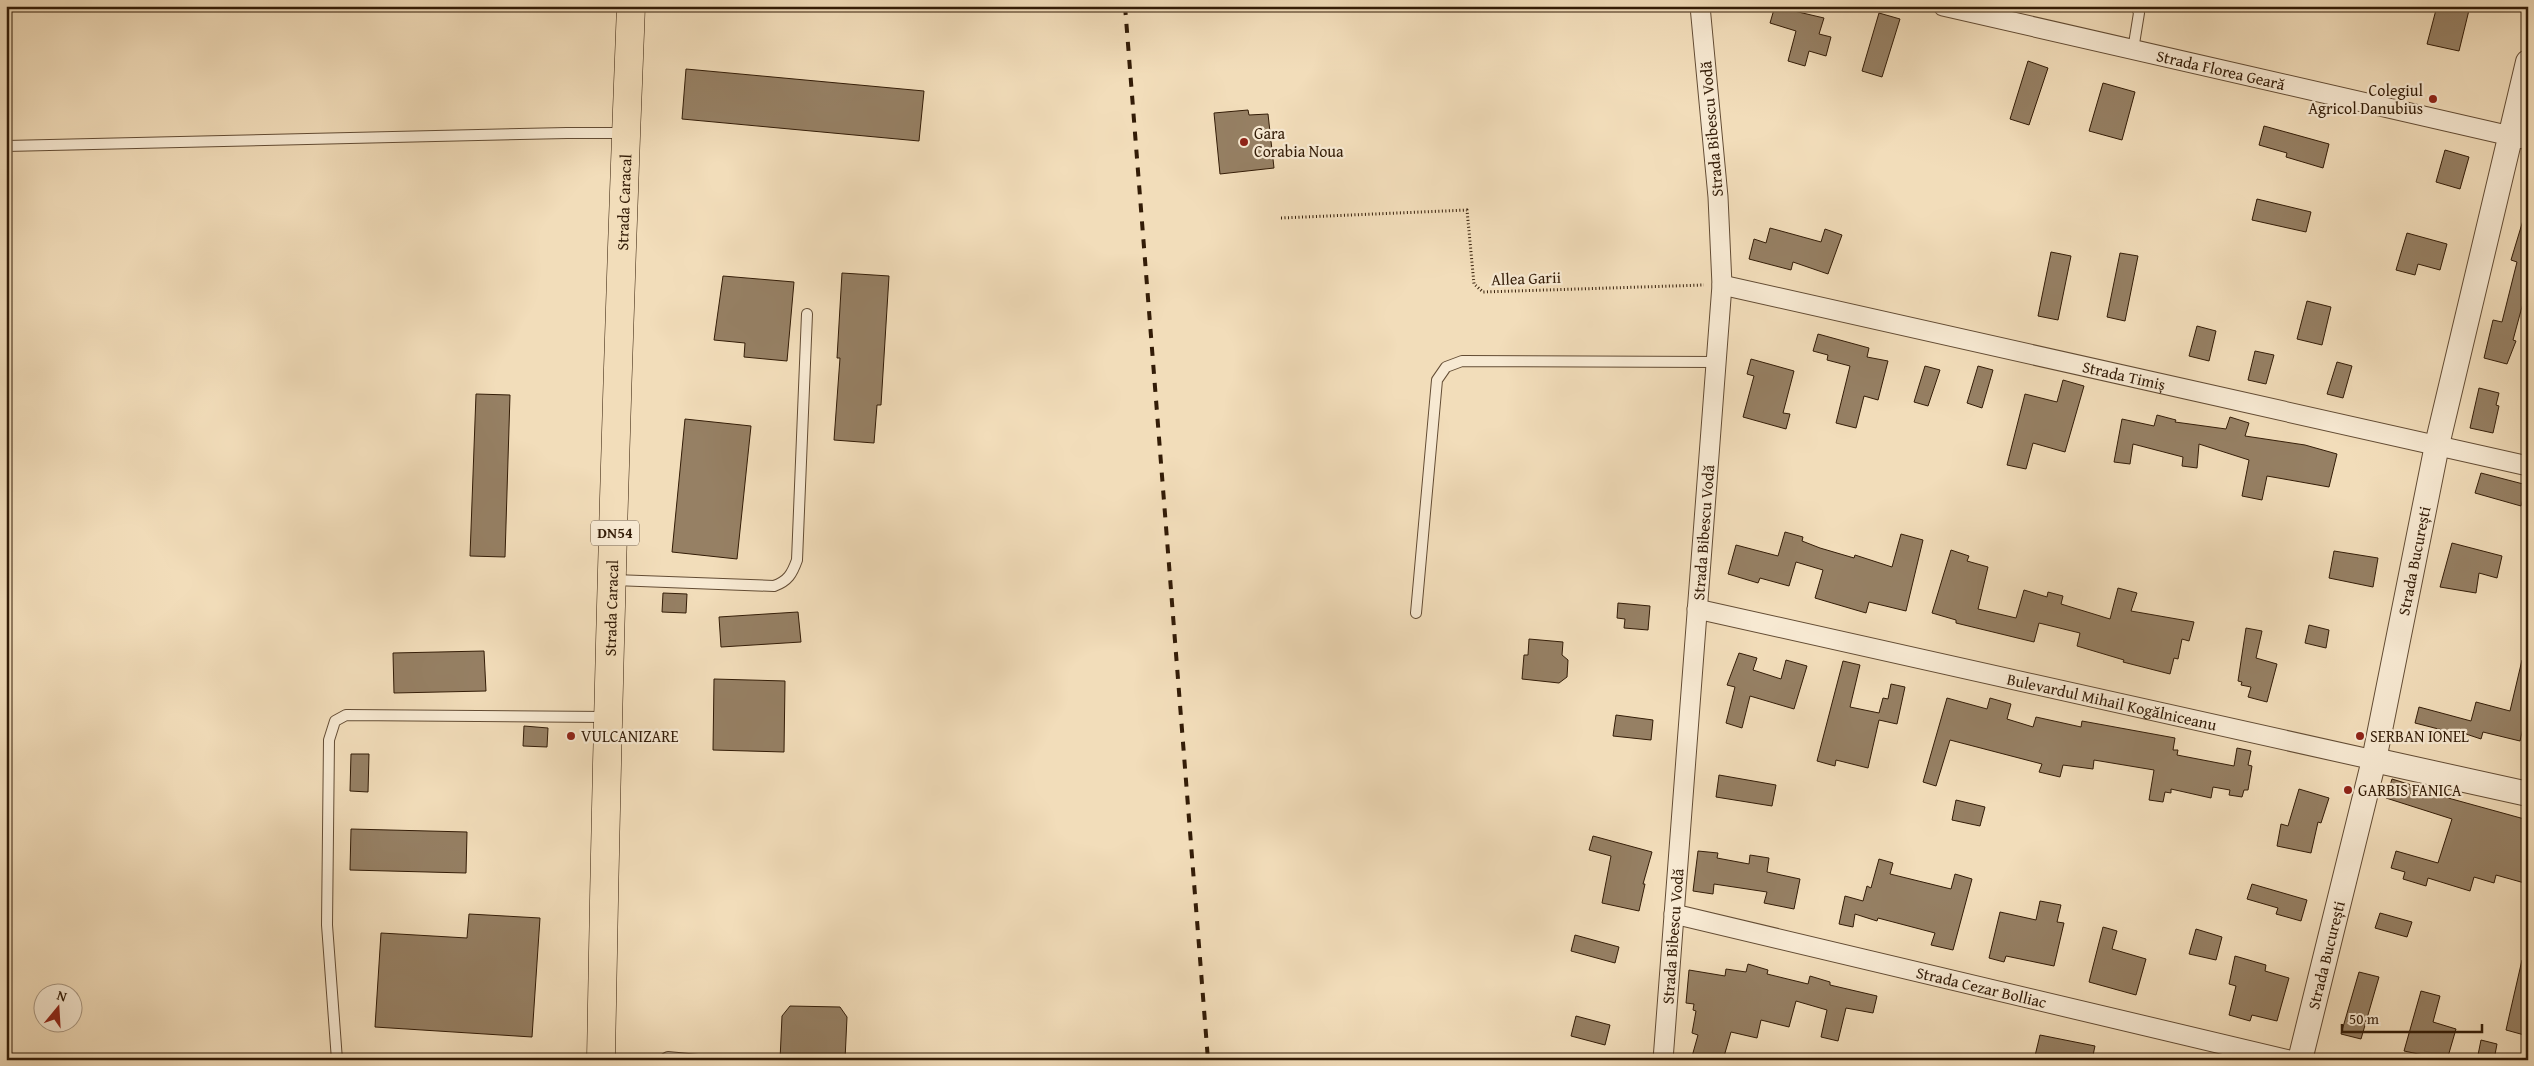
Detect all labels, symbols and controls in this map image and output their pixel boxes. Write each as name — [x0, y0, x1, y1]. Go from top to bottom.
street label: Strada Florea Geară — [2154, 43, 2288, 96]
street label: Strada Bibescu Vodă — [1693, 60, 1729, 198]
place label: Colegiul Agricol Danubius — [2308, 78, 2424, 120]
marker: Colegiul Agricol Danubius — [2427, 93, 2439, 105]
place label: Gara Corabia Noua — [1254, 121, 1344, 163]
marker: Gara Corabia Noua — [1238, 136, 1250, 148]
street label: Strada Caracal — [610, 153, 637, 251]
street label: Allea Garii — [1491, 265, 1562, 291]
street label: Strada Timiș — [2080, 354, 2168, 396]
street label: Strada Bibescu Vodă — [1686, 463, 1720, 601]
street label: Strada București — [2391, 504, 2437, 618]
road number: DN54 — [591, 520, 639, 546]
street label: Strada Caracal — [598, 559, 624, 657]
street label: Bulevardul Mihail Kogălniceanu — [2005, 666, 2219, 737]
place label: VULCANIZARE — [581, 724, 679, 748]
place label: SERBAN IONEL — [2370, 724, 2469, 748]
marker: VULCANIZARE — [565, 730, 577, 742]
marker: SERBAN IONEL — [2354, 730, 2366, 742]
place label: GARBIS FANICA — [2358, 778, 2462, 802]
marker: GARBIS FANICA — [2342, 784, 2354, 796]
street label: Strada Bibescu Vodă — [1655, 867, 1690, 1005]
street label: Strada București — [2301, 898, 2351, 1012]
street label: Strada Cezar Bolliac — [1914, 960, 2049, 1014]
north arrow — [32, 984, 82, 1034]
text: N — [54, 985, 70, 1007]
scale bar — [2342, 1001, 2482, 1033]
text: 50 m — [2349, 1008, 2380, 1029]

